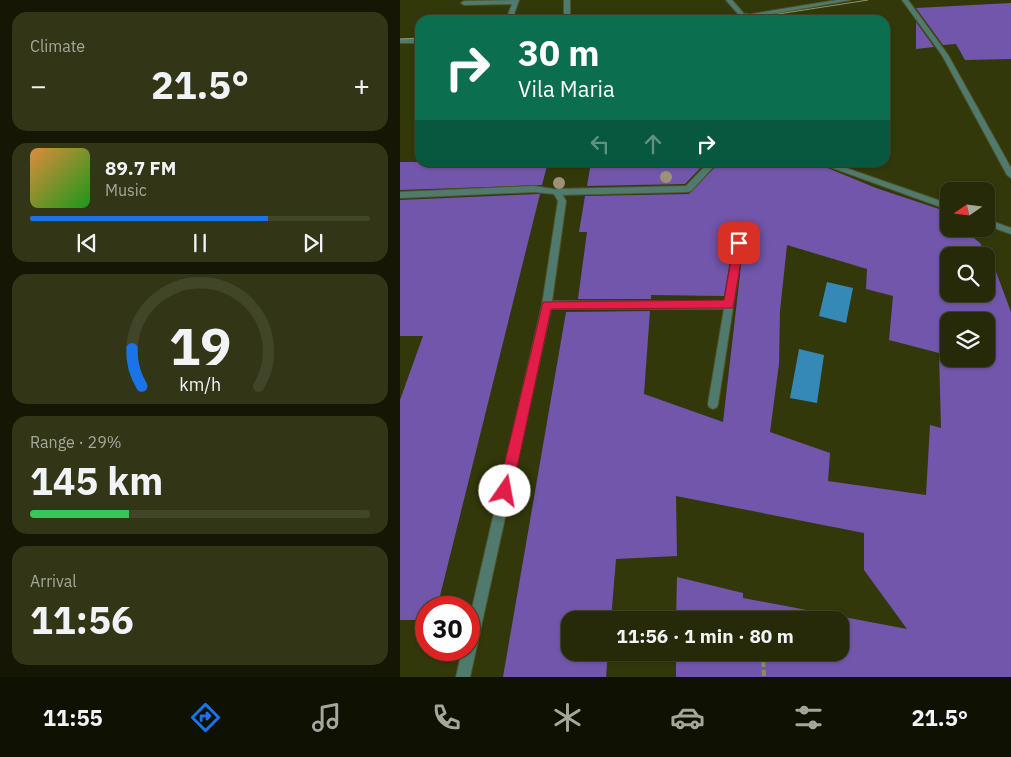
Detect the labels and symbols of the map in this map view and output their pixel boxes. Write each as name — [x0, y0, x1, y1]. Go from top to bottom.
north arrow — [940, 182, 995, 238]
pin — [718, 222, 760, 264]
position arrow — [478, 464, 530, 516]
speed limit sign: 30 — [415, 596, 480, 661]

